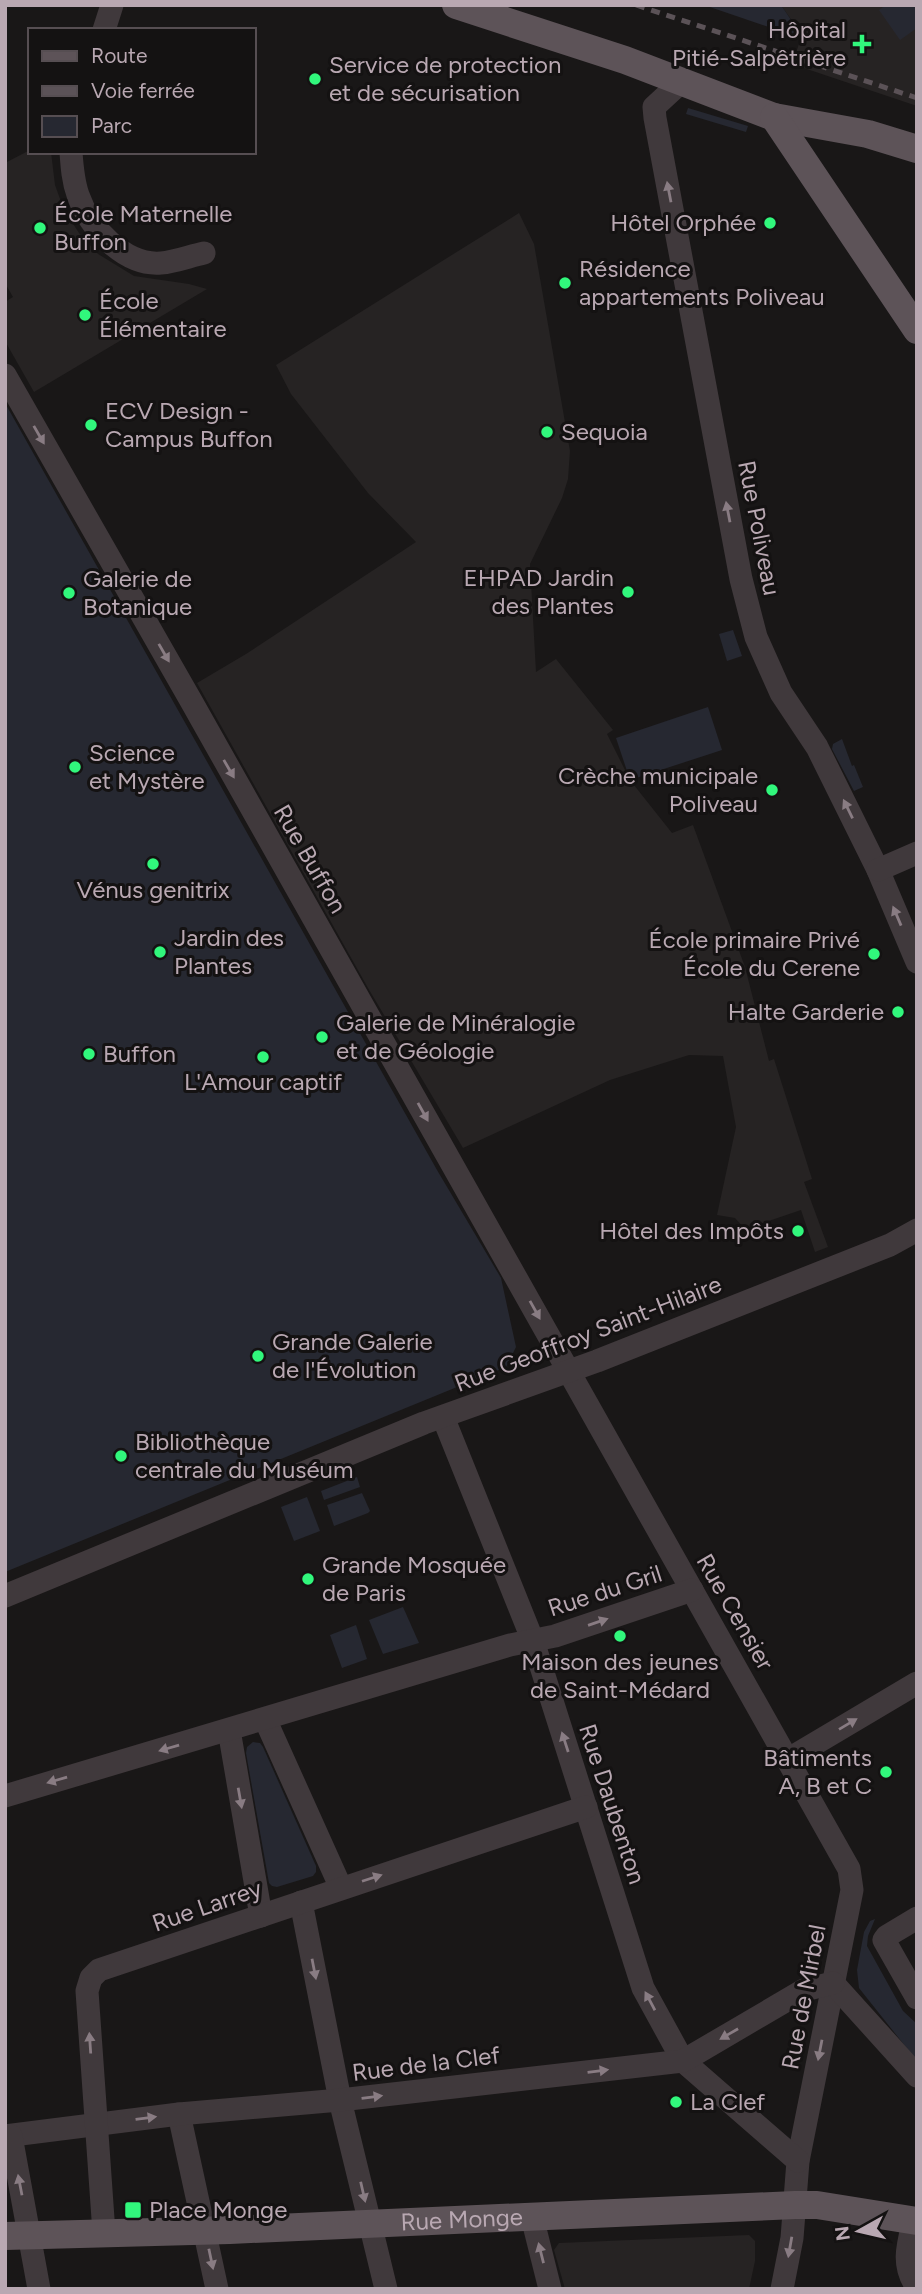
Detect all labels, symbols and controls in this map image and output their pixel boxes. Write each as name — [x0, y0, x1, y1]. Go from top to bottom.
place label: Hôpital Pitié-Salpêtrière — [672, 15, 846, 72]
legend — [28, 28, 256, 154]
marker: Hôpital Pitié-Salpêtrière — [852, 34, 872, 54]
text: Route — [91, 43, 147, 68]
place label: Service de protection et de sécurisation — [329, 50, 561, 107]
marker: Service de protection et de sécurisation — [307, 71, 323, 87]
text: Voie ferrée — [91, 78, 195, 103]
text: Parc — [91, 113, 132, 138]
one-way arrow — [663, 181, 674, 203]
place label: École Maternelle Buffon — [54, 199, 232, 256]
place label: Hôtel Orphée — [610, 208, 756, 237]
marker: Hôtel Orphée — [762, 215, 778, 231]
marker: École Maternelle Buffon — [32, 220, 48, 236]
place label: Résidence appartements Poliveau — [579, 254, 825, 311]
marker: Résidence appartements Poliveau — [557, 275, 573, 291]
place label: École Élémentaire — [99, 286, 227, 343]
marker: École Élémentaire — [77, 307, 93, 323]
place label: ECV Design - Campus Buffon — [105, 396, 273, 453]
marker: ECV Design - Campus Buffon — [83, 417, 99, 433]
place label: Sequoia — [561, 417, 648, 446]
marker: Sequoia — [539, 424, 555, 440]
one-way arrow — [33, 425, 45, 444]
street label: Rue Poliveau — [732, 458, 787, 598]
one-way arrow — [723, 501, 734, 523]
place label: EHPAD Jardin des Plantes — [463, 563, 614, 620]
place label: Galerie de Botanique — [83, 564, 192, 621]
marker: EHPAD Jardin des Plantes — [620, 584, 636, 600]
marker: Galerie de Botanique — [61, 585, 77, 601]
one-way arrow — [158, 644, 170, 663]
place label: Science et Mystère — [89, 738, 205, 795]
marker: Science et Mystère — [67, 759, 83, 775]
one-way arrow — [223, 759, 235, 779]
place label: Crèche municipale Poliveau — [558, 761, 758, 818]
marker: Crèche municipale Poliveau — [764, 782, 780, 798]
street label: Rue Buffon — [268, 799, 353, 918]
one-way arrow — [842, 799, 853, 819]
marker: Vénus genitrix — [145, 856, 161, 872]
place label: Vénus genitrix — [77, 875, 230, 904]
one-way arrow — [891, 906, 903, 926]
place label: Jardin des Plantes — [174, 923, 284, 980]
place label: École primaire Privé École du Cerene — [649, 925, 860, 982]
marker: Jardin des Plantes — [152, 944, 168, 960]
marker: École primaire Privé École du Cerene — [866, 946, 882, 962]
place label: Halte Garderie — [728, 997, 884, 1026]
marker: Halte Garderie — [890, 1004, 906, 1020]
place label: Galerie de Minéralogie et de Géologie — [336, 1008, 575, 1065]
marker: Galerie de Minéralogie et de Géologie — [314, 1029, 330, 1045]
place label: Buffon — [103, 1039, 176, 1068]
marker: Buffon — [81, 1046, 97, 1062]
marker: L'Amour captif — [255, 1049, 271, 1065]
place label: L'Amour captif — [184, 1067, 342, 1096]
one-way arrow — [417, 1102, 429, 1121]
place label: Hôtel des Impôts — [599, 1216, 784, 1245]
marker: Hôtel des Impôts — [790, 1223, 806, 1239]
street label: Rue Geoffroy Saint-Hilaire — [450, 1269, 725, 1398]
one-way arrow — [528, 1300, 540, 1320]
place label: Grande Galerie de l'Évolution — [272, 1327, 433, 1384]
marker: Grande Galerie de l'Évolution — [250, 1348, 266, 1364]
place label: Bibliothèque centrale du Muséum — [135, 1427, 353, 1484]
marker: Bibliothèque centrale du Muséum — [113, 1448, 129, 1464]
street label: Rue Censier — [691, 1549, 780, 1675]
place label: Grande Mosquée de Paris — [322, 1550, 506, 1607]
street label: Rue du Gril — [544, 1558, 665, 1623]
marker: Grande Mosquée de Paris — [300, 1571, 316, 1587]
one-way arrow — [588, 1616, 609, 1627]
marker: Maison des jeunes de Saint-Médard — [612, 1628, 628, 1644]
place label: Maison des jeunes de Saint-Médard — [521, 1647, 719, 1704]
one-way arrow — [838, 1718, 857, 1731]
street label: Rue Daubenton — [573, 1720, 652, 1887]
one-way arrow — [560, 1732, 570, 1753]
one-way arrow — [158, 1743, 179, 1753]
place label: Bâtiments A, B et C — [763, 1743, 872, 1800]
marker: Bâtiments A, B et C — [878, 1764, 894, 1780]
one-way arrow — [46, 1776, 67, 1786]
one-way arrow — [235, 1787, 246, 1809]
one-way arrow — [362, 1872, 383, 1883]
street label: Rue Larrey — [148, 1873, 266, 1938]
street label: Rue de Mirbel — [775, 1922, 832, 2072]
one-way arrow — [309, 1958, 320, 1980]
one-way arrow — [644, 1991, 655, 2011]
one-way arrow — [719, 2028, 738, 2041]
one-way arrow — [84, 2032, 95, 2054]
one-way arrow — [814, 2039, 825, 2061]
street label: Rue de la Clef — [350, 2040, 502, 2087]
one-way arrow — [587, 2065, 609, 2076]
place label: La Clef — [690, 2087, 765, 2116]
one-way arrow — [361, 2091, 383, 2102]
marker: La Clef — [668, 2094, 684, 2110]
one-way arrow — [135, 2112, 157, 2123]
one-way arrow — [14, 2174, 25, 2196]
one-way arrow — [357, 2181, 368, 2203]
place label: Place Monge — [149, 2195, 287, 2224]
north arrow — [824, 2196, 894, 2266]
marker: Place Monge — [123, 2200, 143, 2220]
street label: Rue Monge — [400, 2202, 523, 2236]
text: N — [830, 2224, 855, 2242]
one-way arrow — [784, 2236, 795, 2258]
one-way arrow — [535, 2242, 546, 2264]
one-way arrow — [206, 2248, 217, 2270]

